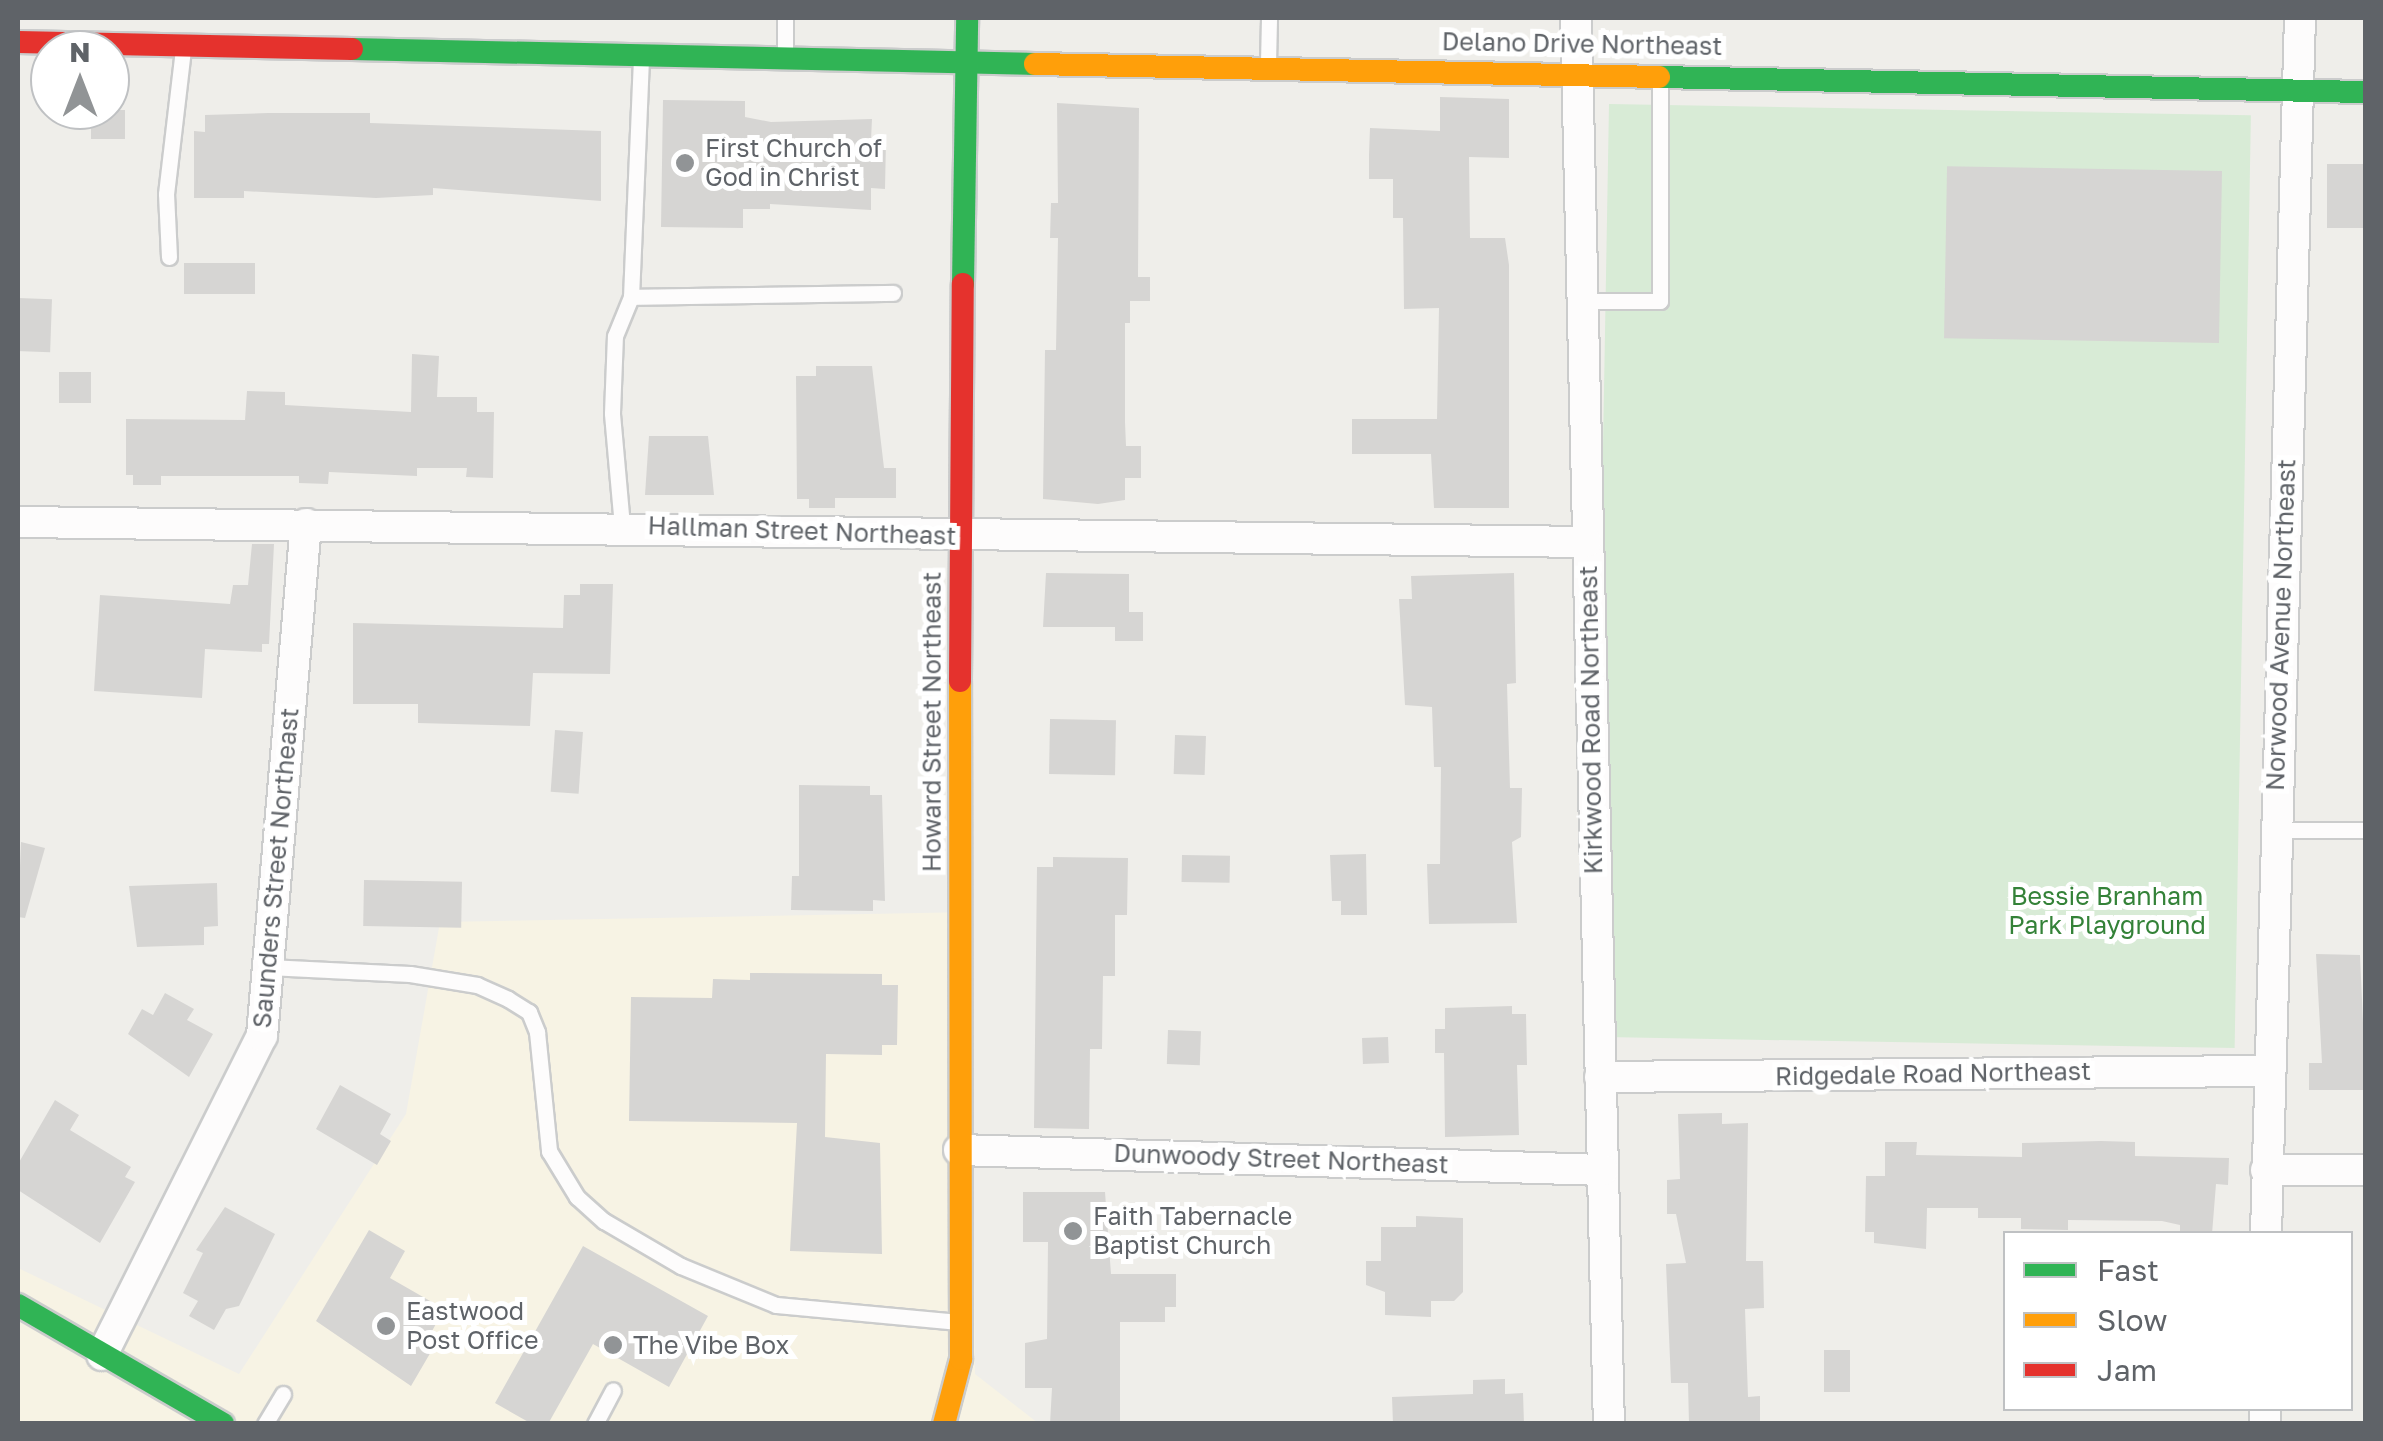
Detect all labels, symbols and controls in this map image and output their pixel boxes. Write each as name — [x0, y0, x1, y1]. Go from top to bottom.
street label: Delano Drive Northeast — [1442, 27, 1722, 61]
north arrow — [30, 30, 130, 130]
text: N — [69, 35, 91, 68]
place label: First Church of God in Christ — [705, 134, 882, 193]
marker: First Church of God in Christ — [674, 152, 696, 174]
street label: Norwood Avenue Northeast — [2260, 459, 2302, 791]
street label: Hallman Street Northeast — [647, 511, 957, 551]
street label: Kirkwood Road Northeast — [1573, 565, 1609, 875]
street label: Howard Street Northeast — [917, 572, 947, 872]
street label: Saunders Street Northeast — [247, 707, 305, 1029]
park label: Bessie Branham Park Playground — [2008, 882, 2206, 941]
street label: Ridgedale Road Northeast — [1775, 1056, 2091, 1092]
street label: Dunwoody Street Northeast — [1113, 1138, 1449, 1180]
place label: Faith Tabernacle Baptist Church — [1093, 1202, 1292, 1261]
marker: Faith Tabernacle Baptist Church — [1062, 1220, 1084, 1242]
legend — [2003, 1231, 2353, 1411]
text: Fast — [2097, 1252, 2159, 1288]
place label: Eastwood Post Office — [406, 1297, 538, 1356]
text: Slow — [2097, 1302, 2168, 1338]
marker: Eastwood Post Office — [375, 1315, 397, 1337]
place label: The Vibe Box — [633, 1330, 789, 1360]
marker: The Vibe Box — [602, 1334, 624, 1356]
text: Jam — [2097, 1352, 2157, 1388]

